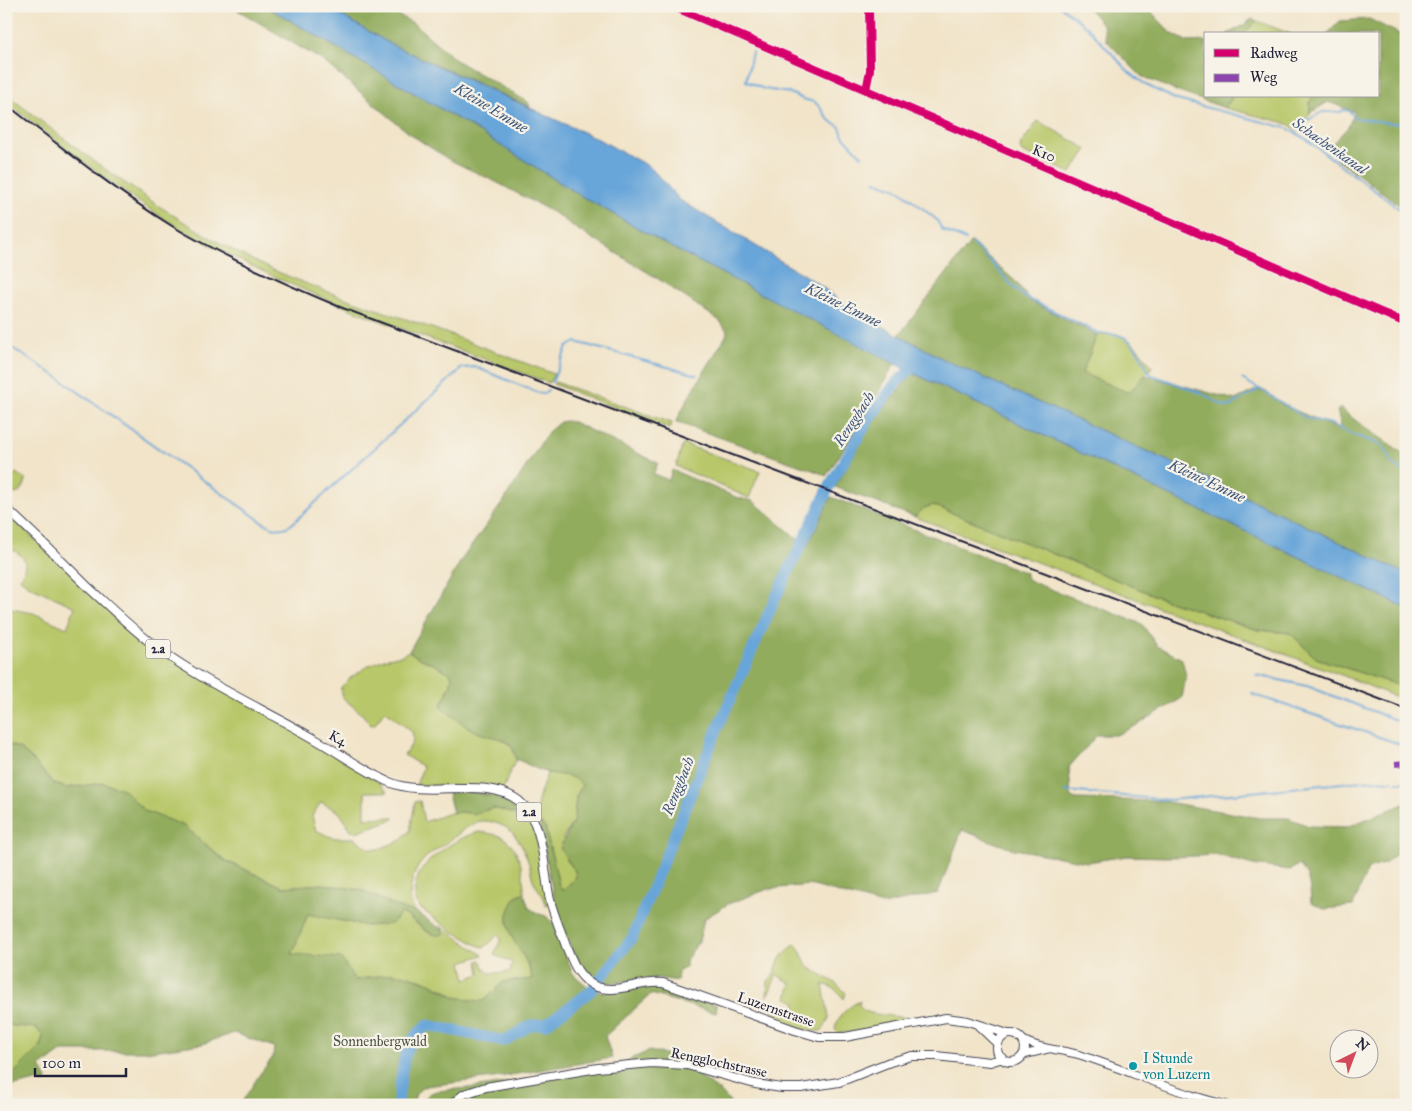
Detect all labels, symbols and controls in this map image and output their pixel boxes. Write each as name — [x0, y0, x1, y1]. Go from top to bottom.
legend — [1204, 32, 1380, 98]
text: Radweg — [1250, 44, 1298, 62]
text: Weg — [1250, 68, 1278, 86]
water label: Kleine Emme — [450, 79, 531, 137]
water label: Schachenkanal — [1288, 113, 1372, 180]
street label: K10 — [1030, 141, 1058, 166]
water label: Kleine Emme — [801, 278, 884, 331]
water label: Renggbach — [829, 388, 879, 450]
water label: Kleine Emme — [1165, 455, 1248, 507]
road number: 2.a — [146, 640, 170, 659]
street label: K4 — [326, 727, 351, 751]
water label: Renggbach — [658, 754, 698, 819]
road number: 2.a — [516, 802, 542, 822]
street label: Luzernstrasse — [735, 988, 817, 1031]
north arrow — [1330, 1028, 1380, 1078]
park label: Sonnenbergwald — [333, 1033, 427, 1050]
text: N — [1352, 1034, 1373, 1055]
street label: Rengglochstrasse — [669, 1044, 769, 1081]
scale bar — [35, 1046, 126, 1078]
place label: I Stunde von Luzern — [1142, 1050, 1211, 1083]
text: 100 m — [42, 1054, 82, 1072]
marker: I Stunde von Luzern — [1127, 1060, 1139, 1072]

